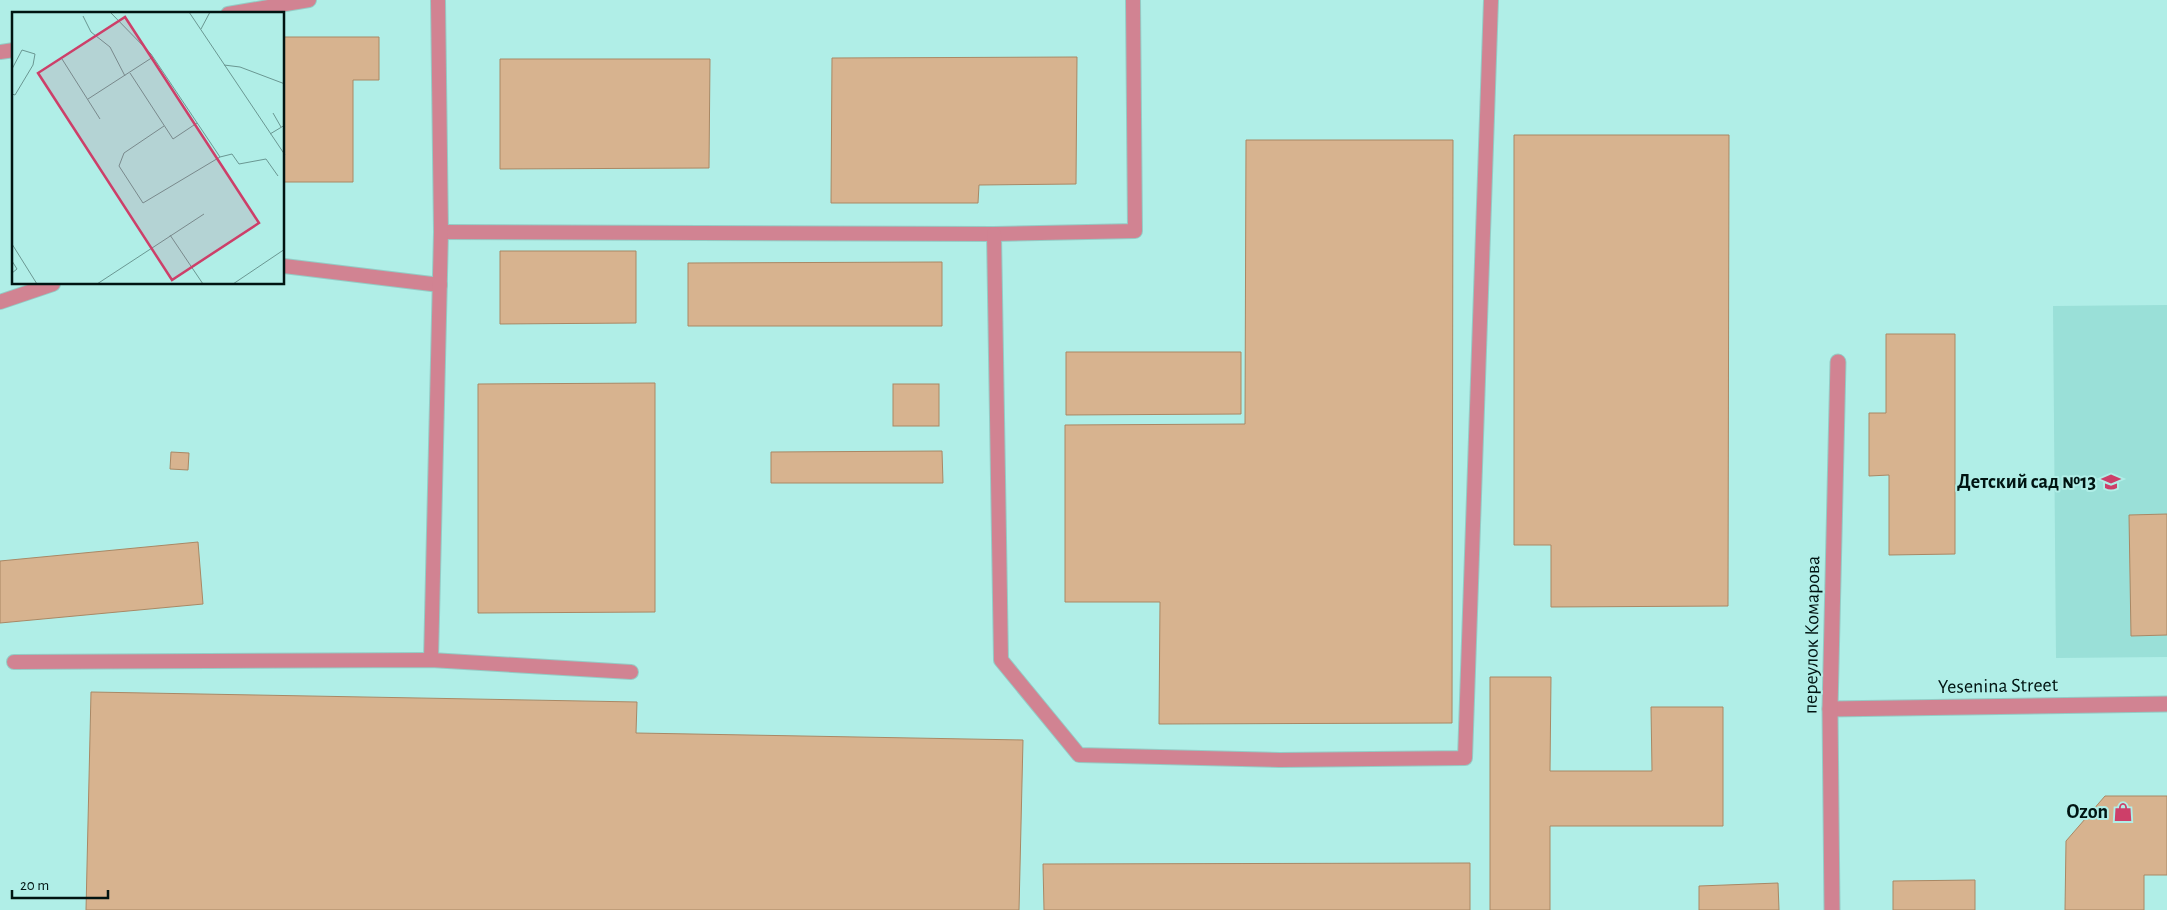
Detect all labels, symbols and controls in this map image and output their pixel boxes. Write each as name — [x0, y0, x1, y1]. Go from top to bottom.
inset map — [12, 12, 285, 285]
school or university icon: Детский сад №13 — [2100, 471, 2122, 493]
place label: Детский сад №13 — [1957, 472, 2096, 492]
street label: переулок Комарова — [1801, 556, 1823, 714]
street label: Yesenina Street — [1938, 675, 2059, 697]
shop icon: Ozon — [2112, 801, 2134, 823]
place label: Ozon — [2066, 802, 2108, 822]
scale bar — [12, 868, 109, 900]
text: 20 m — [20, 878, 49, 893]

